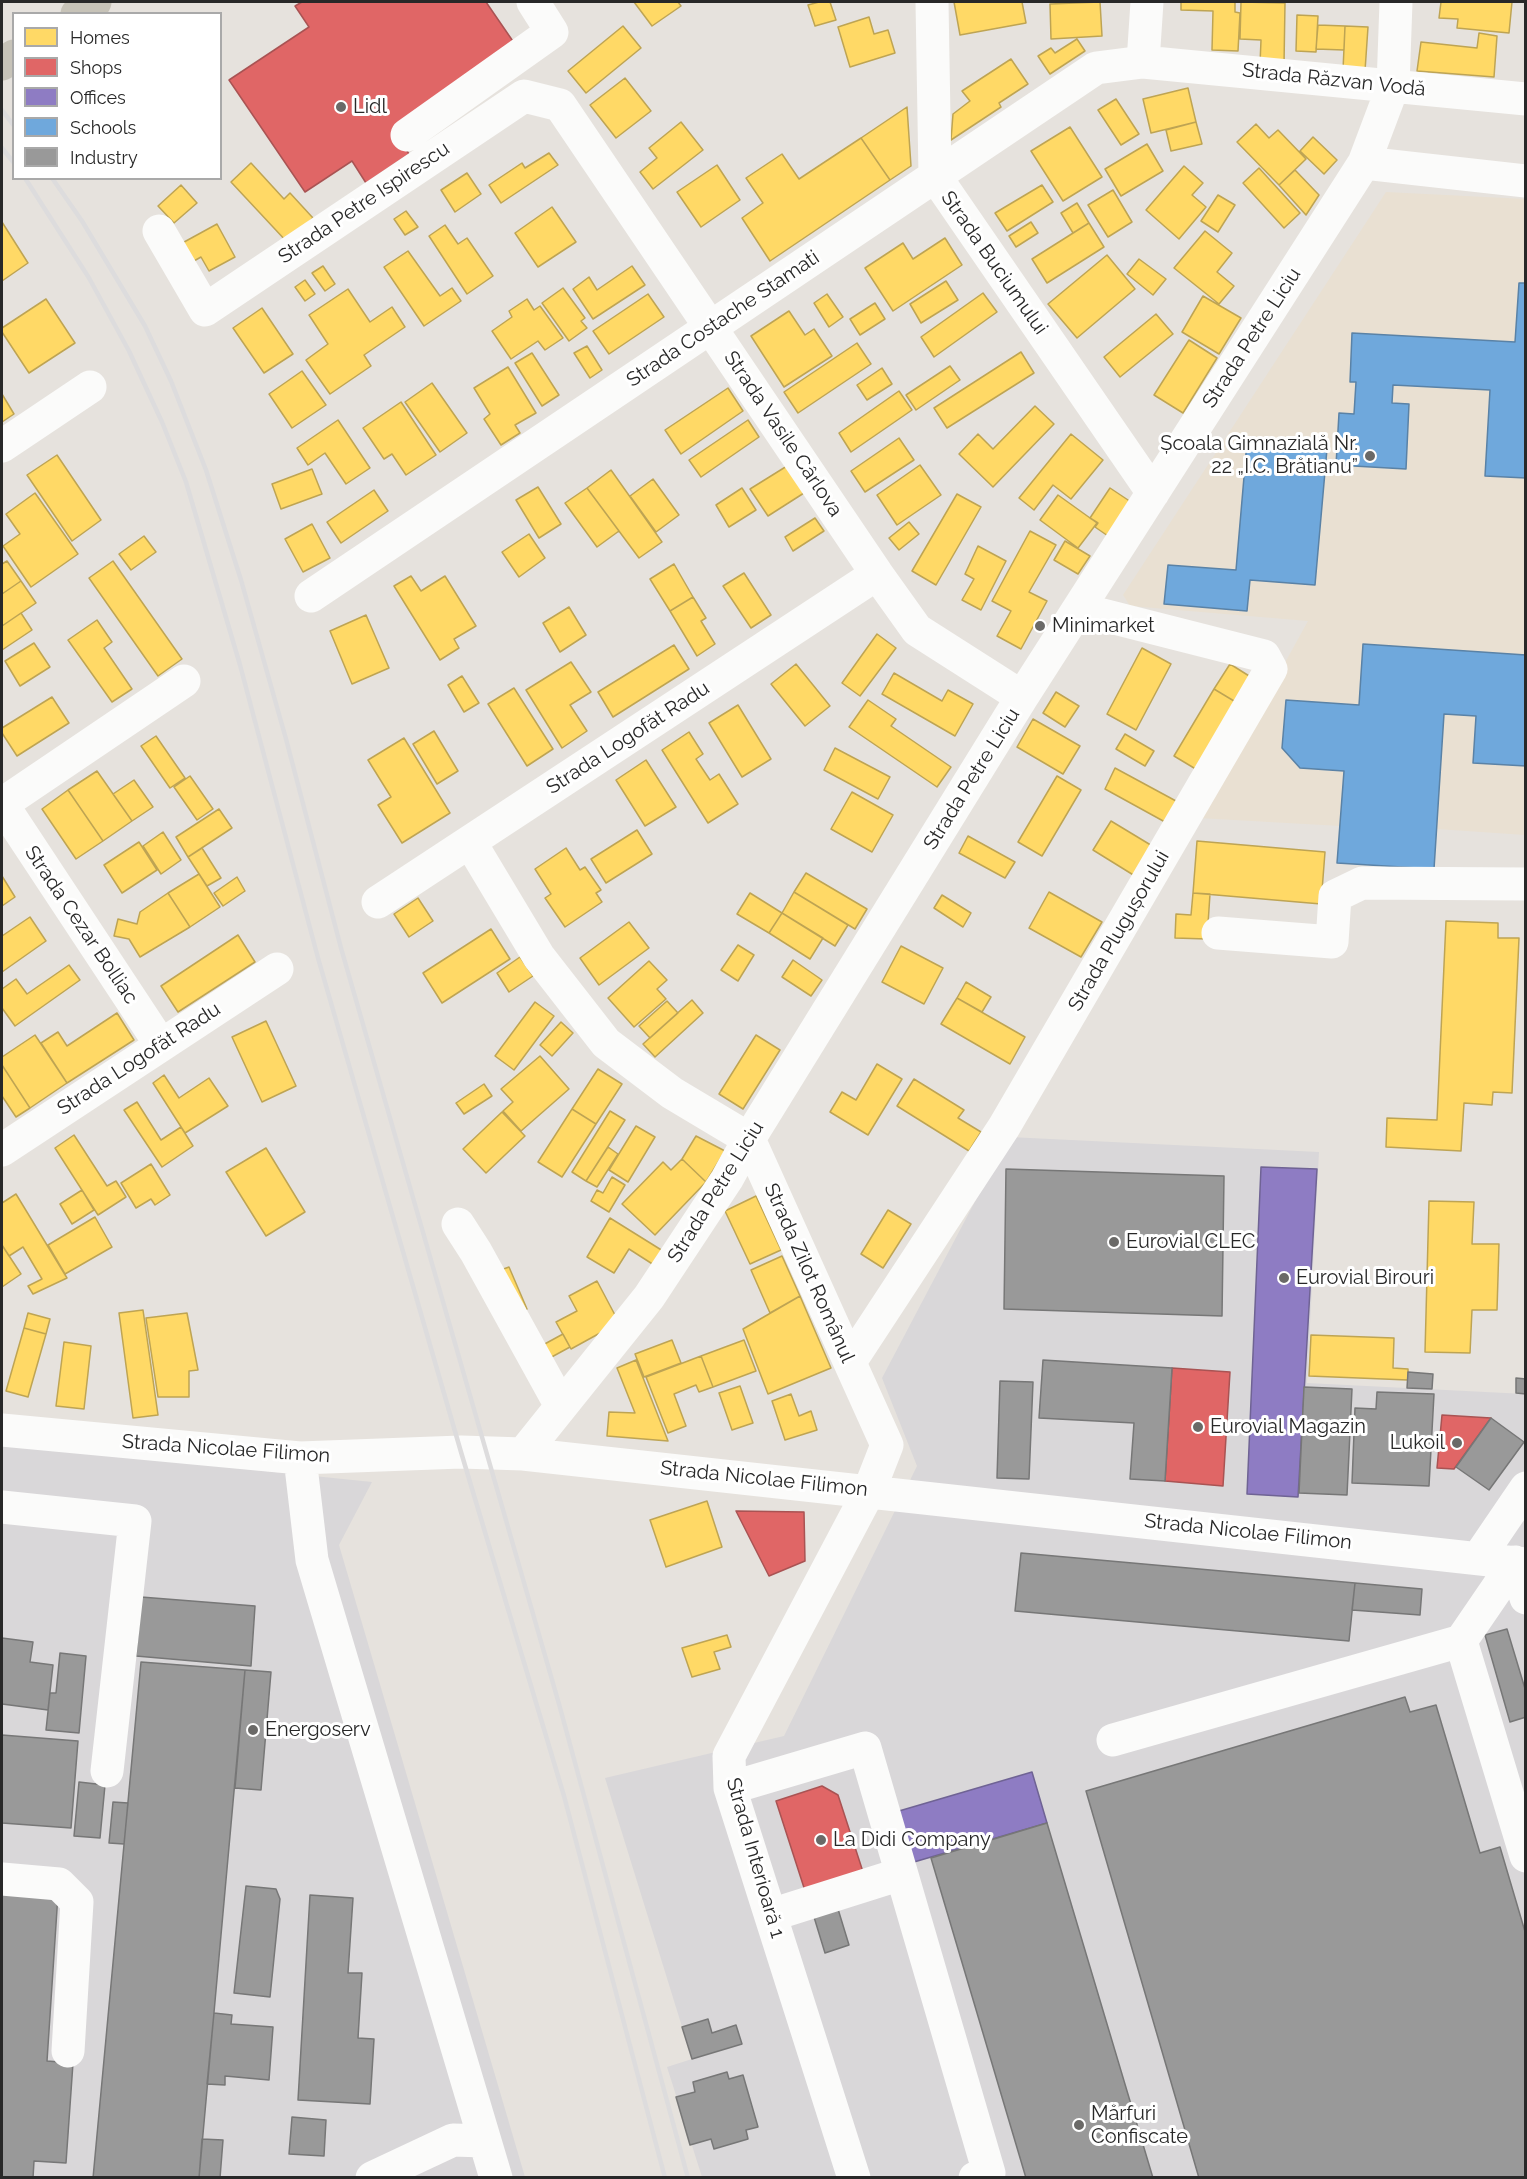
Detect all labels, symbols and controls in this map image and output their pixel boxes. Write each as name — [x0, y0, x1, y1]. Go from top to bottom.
legend — [12, 12, 222, 180]
text: Homes — [70, 27, 130, 48]
text: Shops — [70, 57, 122, 78]
street label: Strada Răzvan Vodă — [1241, 58, 1427, 102]
text: Offices — [70, 87, 126, 108]
place label: Lidl — [353, 95, 387, 119]
marker: Lidl — [334, 100, 348, 114]
text: Schools — [70, 117, 136, 138]
street label: Strada Petre Ispirescu — [274, 137, 454, 269]
text: Industry — [70, 147, 138, 168]
street label: Strada Buciumului — [936, 187, 1052, 339]
street label: Strada Costache Stamati — [622, 246, 824, 392]
street label: Strada Petre Liciu — [1198, 263, 1306, 413]
street label: Strada Vasile Cârlova — [719, 347, 847, 521]
place label: Școala Gimnazială Nr. 22 „I.C. Brătianu” — [1160, 432, 1358, 479]
marker: Școala Gimnazială Nr. 22 „I.C. Brătianu” — [1363, 449, 1377, 463]
place label: Minimarket — [1052, 614, 1155, 638]
marker: Minimarket — [1033, 619, 1047, 633]
street label: Strada Logofăt Radu — [542, 676, 714, 800]
street label: Strada Petre Liciu — [919, 704, 1025, 854]
street label: Strada Cezar Bolliac — [19, 841, 143, 1009]
street label: Strada Plugușorului — [1063, 847, 1175, 1015]
street label: Strada Logofăt Radu — [53, 997, 225, 1121]
street label: Strada Petre Liciu — [663, 1117, 769, 1267]
street label: Strada Zilot Românul — [759, 1180, 859, 1366]
place label: Eurovial CLEC — [1126, 1230, 1256, 1254]
marker: Eurovial CLEC — [1107, 1235, 1121, 1249]
place label: Eurovial Birouri — [1296, 1266, 1434, 1290]
marker: Eurovial Birouri — [1277, 1271, 1291, 1285]
place label: Eurovial Magazin — [1210, 1415, 1366, 1439]
marker: Eurovial Magazin — [1191, 1420, 1205, 1434]
street label: Strada Nicolae Filimon — [121, 1430, 331, 1468]
place label: Lukoil — [1390, 1431, 1445, 1455]
marker: Lukoil — [1450, 1436, 1464, 1450]
street label: Strada Nicolae Filimon — [659, 1456, 869, 1502]
street label: Strada Nicolae Filimon — [1143, 1509, 1353, 1555]
place label: Energoserv — [265, 1718, 371, 1742]
marker: Energoserv — [246, 1723, 260, 1737]
street label: Strada Interioară 1 — [721, 1775, 789, 1941]
place label: La Didi Company — [833, 1828, 991, 1852]
marker: La Didi Company — [814, 1833, 828, 1847]
place label: Mărfuri Confiscate — [1091, 2102, 1188, 2149]
marker: Mărfuri Confiscate — [1072, 2118, 1086, 2132]

